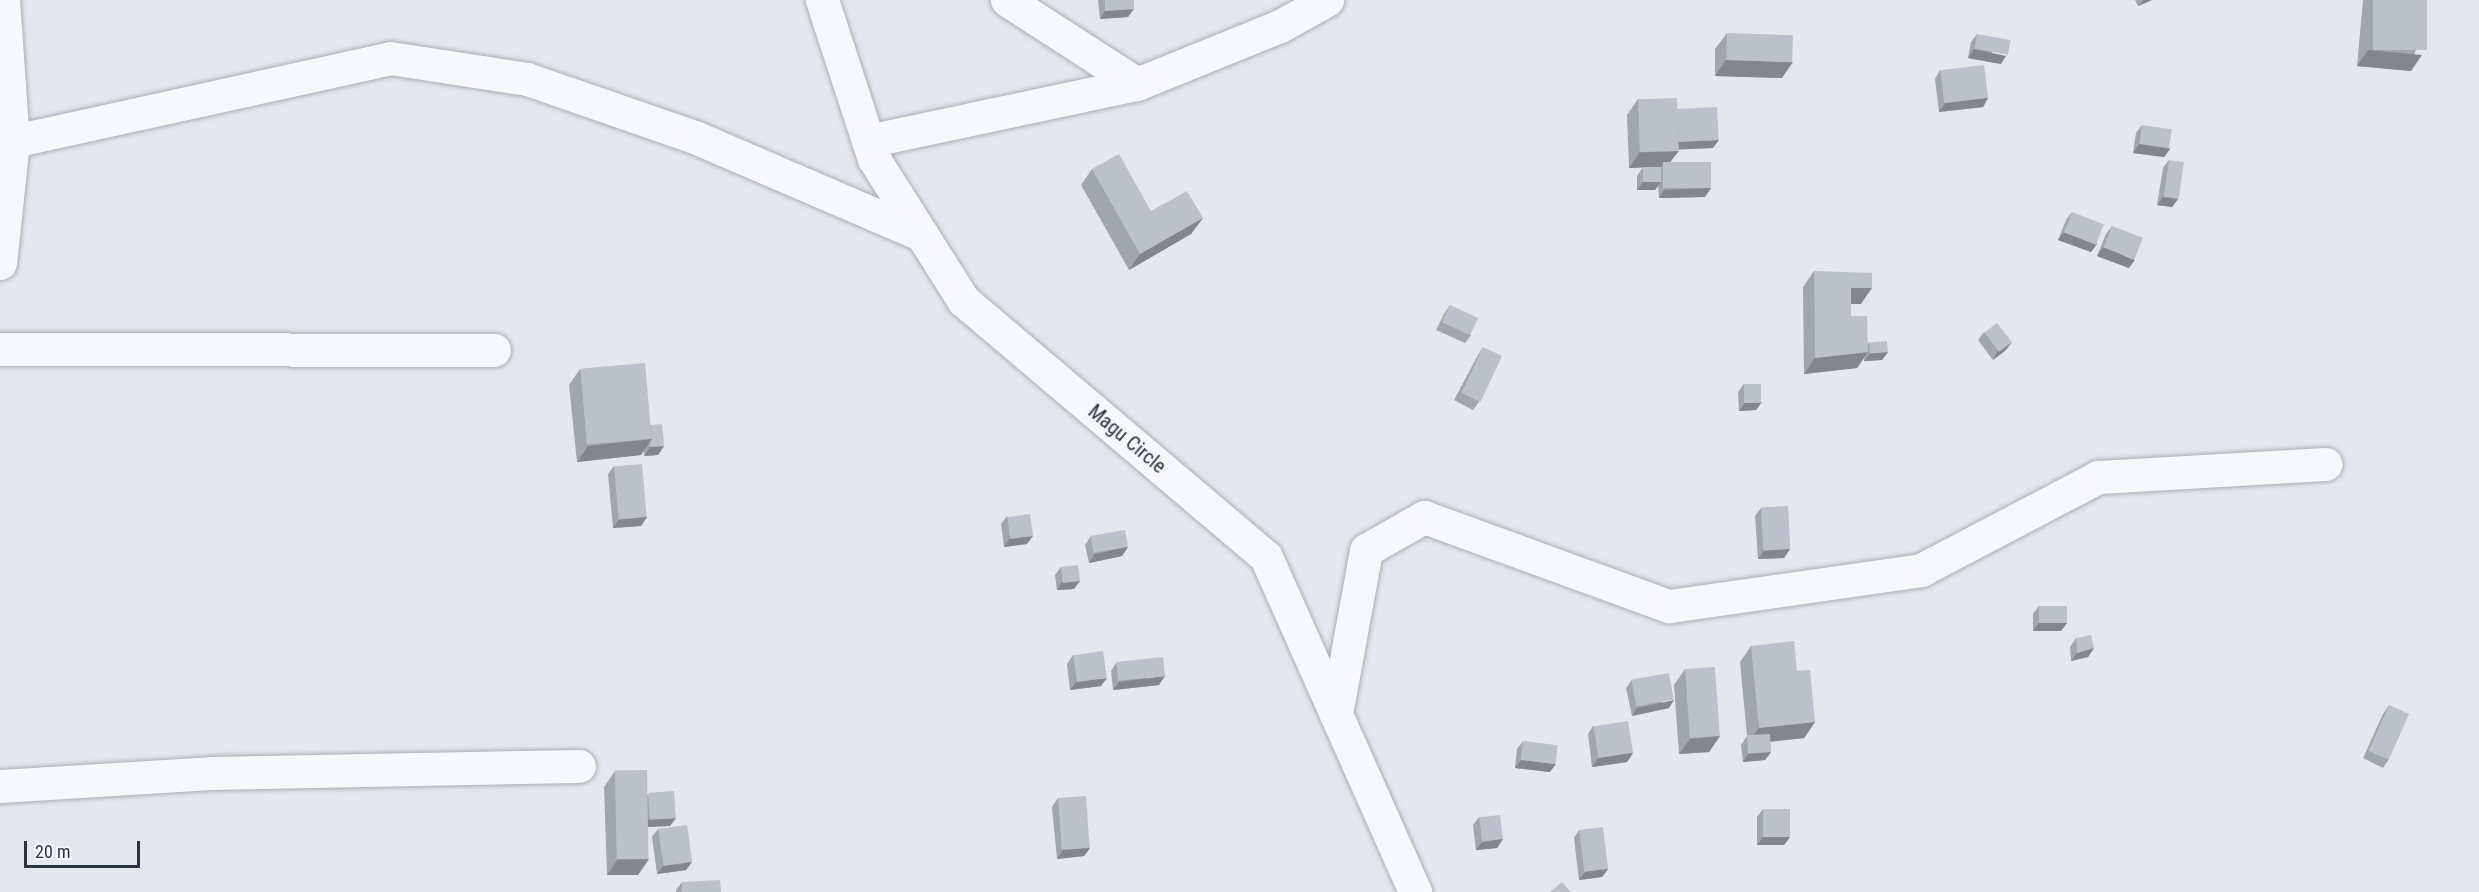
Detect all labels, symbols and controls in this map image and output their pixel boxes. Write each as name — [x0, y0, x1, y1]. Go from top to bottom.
street label: Magu Circle — [1083, 400, 1171, 478]
scale bar — [27, 829, 142, 867]
text: 20 m — [35, 841, 70, 862]

